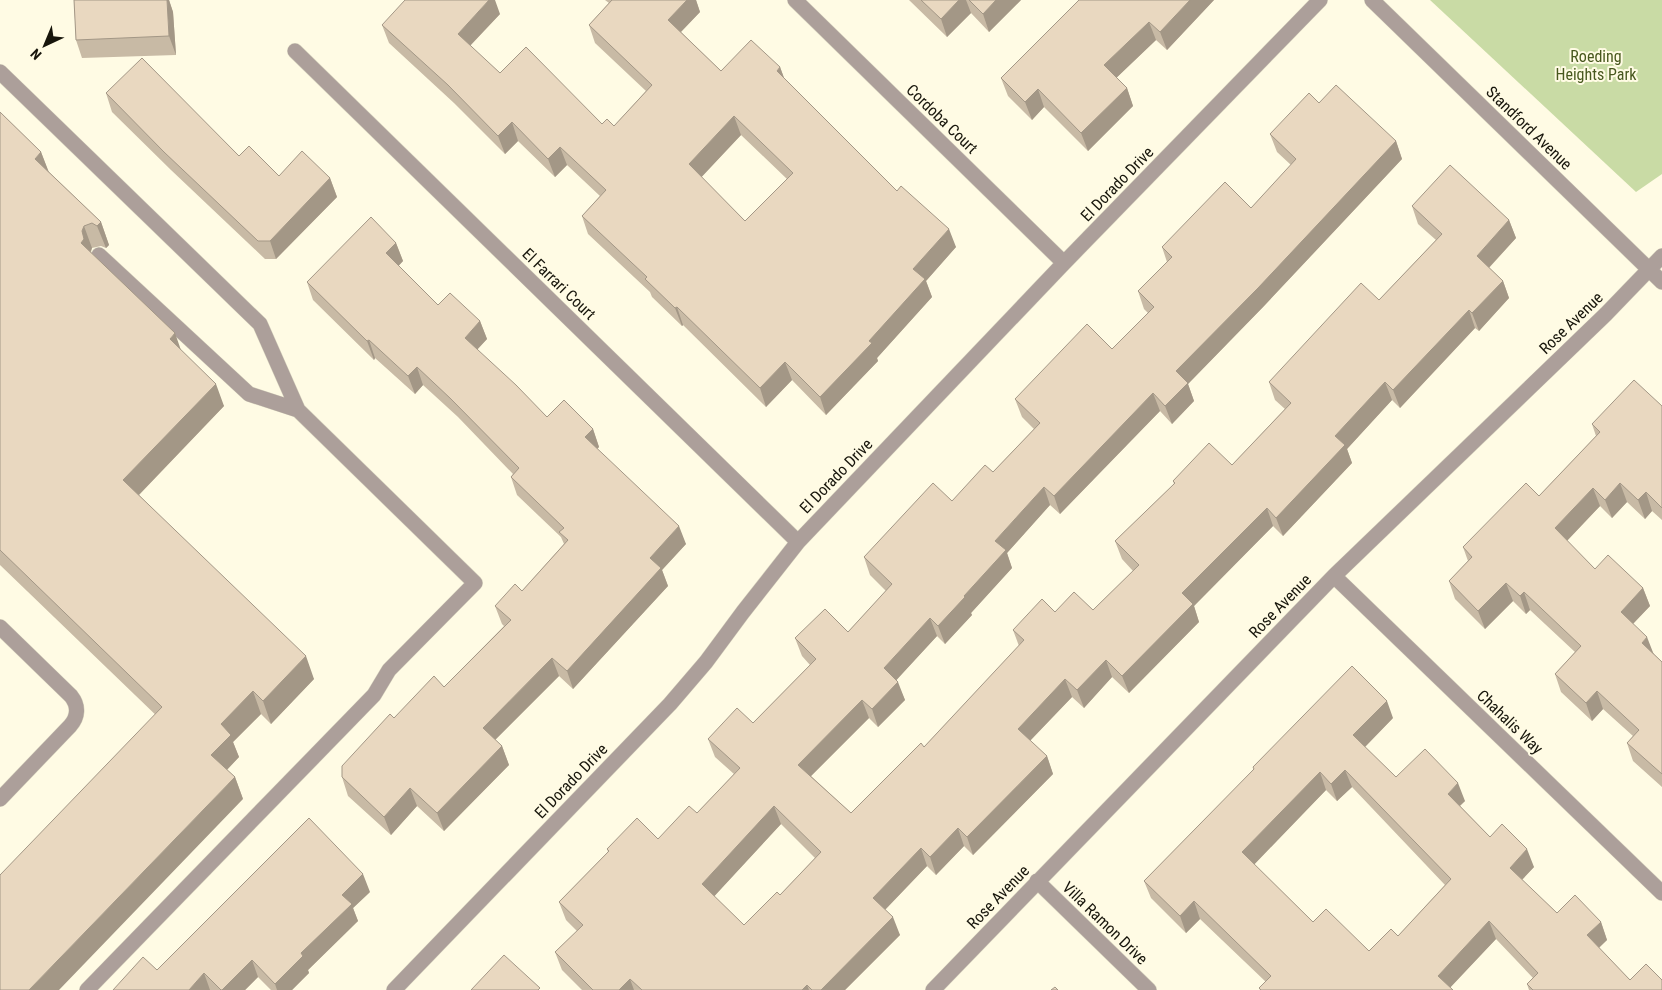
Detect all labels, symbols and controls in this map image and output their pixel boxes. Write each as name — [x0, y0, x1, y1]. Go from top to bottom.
north arrow — [20, 20, 70, 70]
text: N — [27, 46, 45, 63]
park label: Roeding Heights Park — [1556, 47, 1637, 84]
street label: Cordoba Court — [902, 80, 982, 158]
street label: Standford Avenue — [1482, 82, 1576, 174]
street label: El Dorado Drive — [1077, 143, 1157, 225]
street label: El Farrari Court — [518, 244, 600, 324]
street label: Rose Avenue — [1535, 288, 1607, 358]
street label: El Dorado Drive — [796, 435, 876, 517]
street label: Rose Avenue — [1245, 570, 1315, 642]
street label: Chahalis Way — [1473, 686, 1547, 758]
street label: El Dorado Drive — [531, 740, 611, 822]
street label: Rose Avenue — [963, 861, 1033, 933]
street label: Villa Ramon Drive — [1059, 878, 1151, 968]

